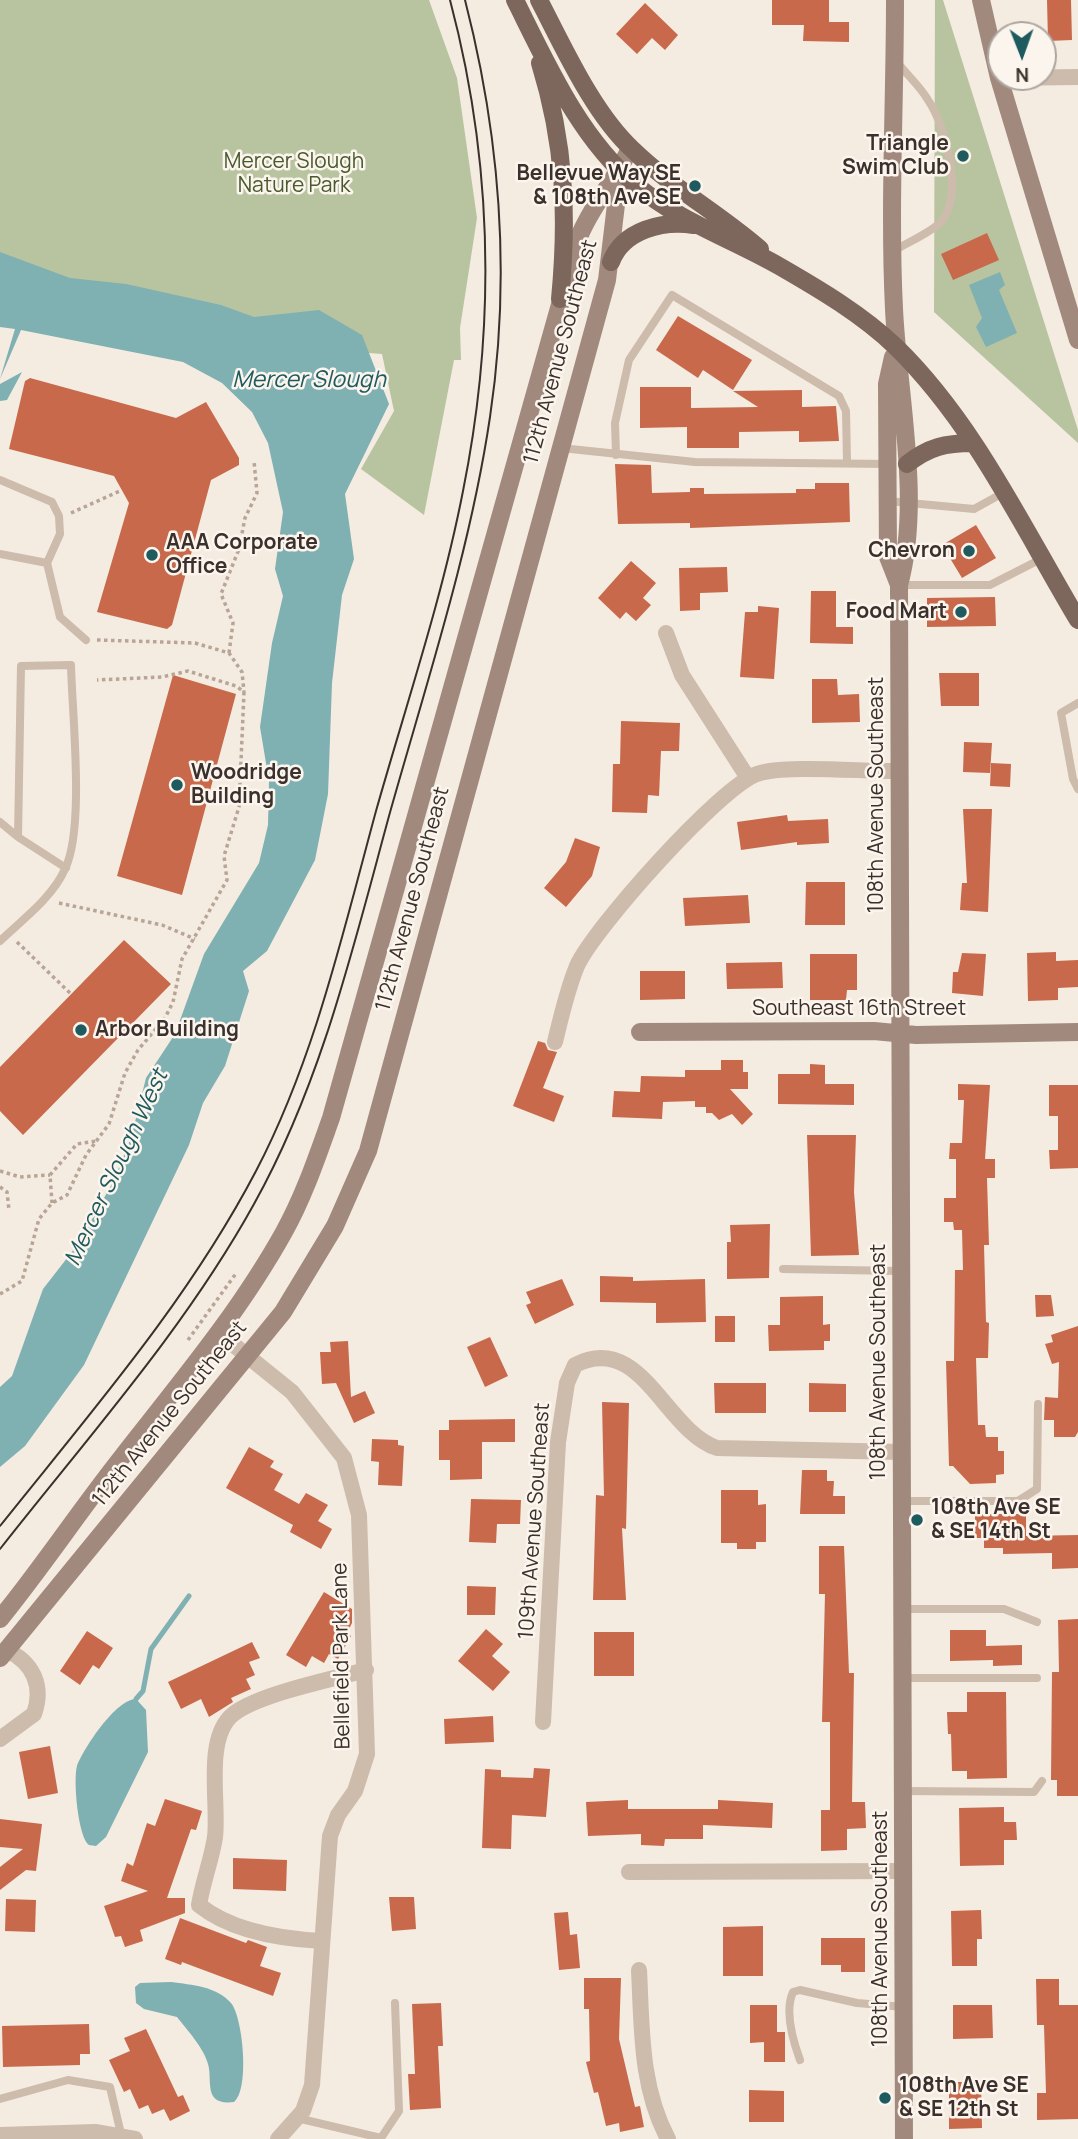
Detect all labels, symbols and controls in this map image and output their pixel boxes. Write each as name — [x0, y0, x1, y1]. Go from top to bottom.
north arrow — [987, 21, 1057, 91]
text: N — [1015, 62, 1029, 88]
place label: Triangle Swim Club — [842, 131, 949, 181]
marker: Triangle Swim Club — [955, 148, 971, 164]
park label: Mercer Slough Nature Park — [224, 149, 364, 199]
place label: Bellevue Way SE & 108th Ave SE — [516, 161, 681, 211]
marker: Bellevue Way SE & 108th Ave SE — [687, 178, 703, 194]
street label: 112th Avenue Southeast — [519, 237, 603, 467]
water label: Mercer Slough — [232, 367, 386, 395]
place label: AAA Corporate Office — [166, 530, 318, 580]
place label: Chevron — [868, 538, 955, 564]
marker: Chevron — [961, 543, 977, 559]
marker: AAA Corporate Office — [144, 547, 160, 563]
place label: Food Mart — [846, 599, 947, 625]
marker: Food Mart — [953, 604, 969, 620]
street label: 108th Avenue Southeast — [864, 677, 890, 913]
place label: Woodridge Building — [191, 760, 302, 810]
marker: Woodridge Building — [169, 777, 185, 793]
street label: 112th Avenue Southeast — [371, 784, 455, 1014]
street label: Southeast 16th Street — [752, 996, 966, 1022]
place label: Arbor Building — [95, 1017, 239, 1043]
marker: Arbor Building — [73, 1022, 89, 1038]
water label: Mercer Slough West — [59, 1066, 175, 1270]
street label: 108th Avenue Southeast — [866, 1244, 892, 1480]
street label: 112th Avenue Southeast — [87, 1316, 253, 1512]
street label: 109th Avenue Southeast — [514, 1402, 556, 1640]
place label: 108th Ave SE & SE 14th St — [931, 1495, 1061, 1545]
marker: 108th Ave SE & SE 14th St — [909, 1512, 925, 1528]
street label: Bellefield Park Lane — [328, 1562, 356, 1750]
street label: 108th Avenue Southeast — [868, 1811, 894, 2047]
place label: 108th Ave SE & SE 12th St — [899, 2073, 1029, 2123]
marker: 108th Ave SE & SE 12th St — [877, 2090, 893, 2106]

